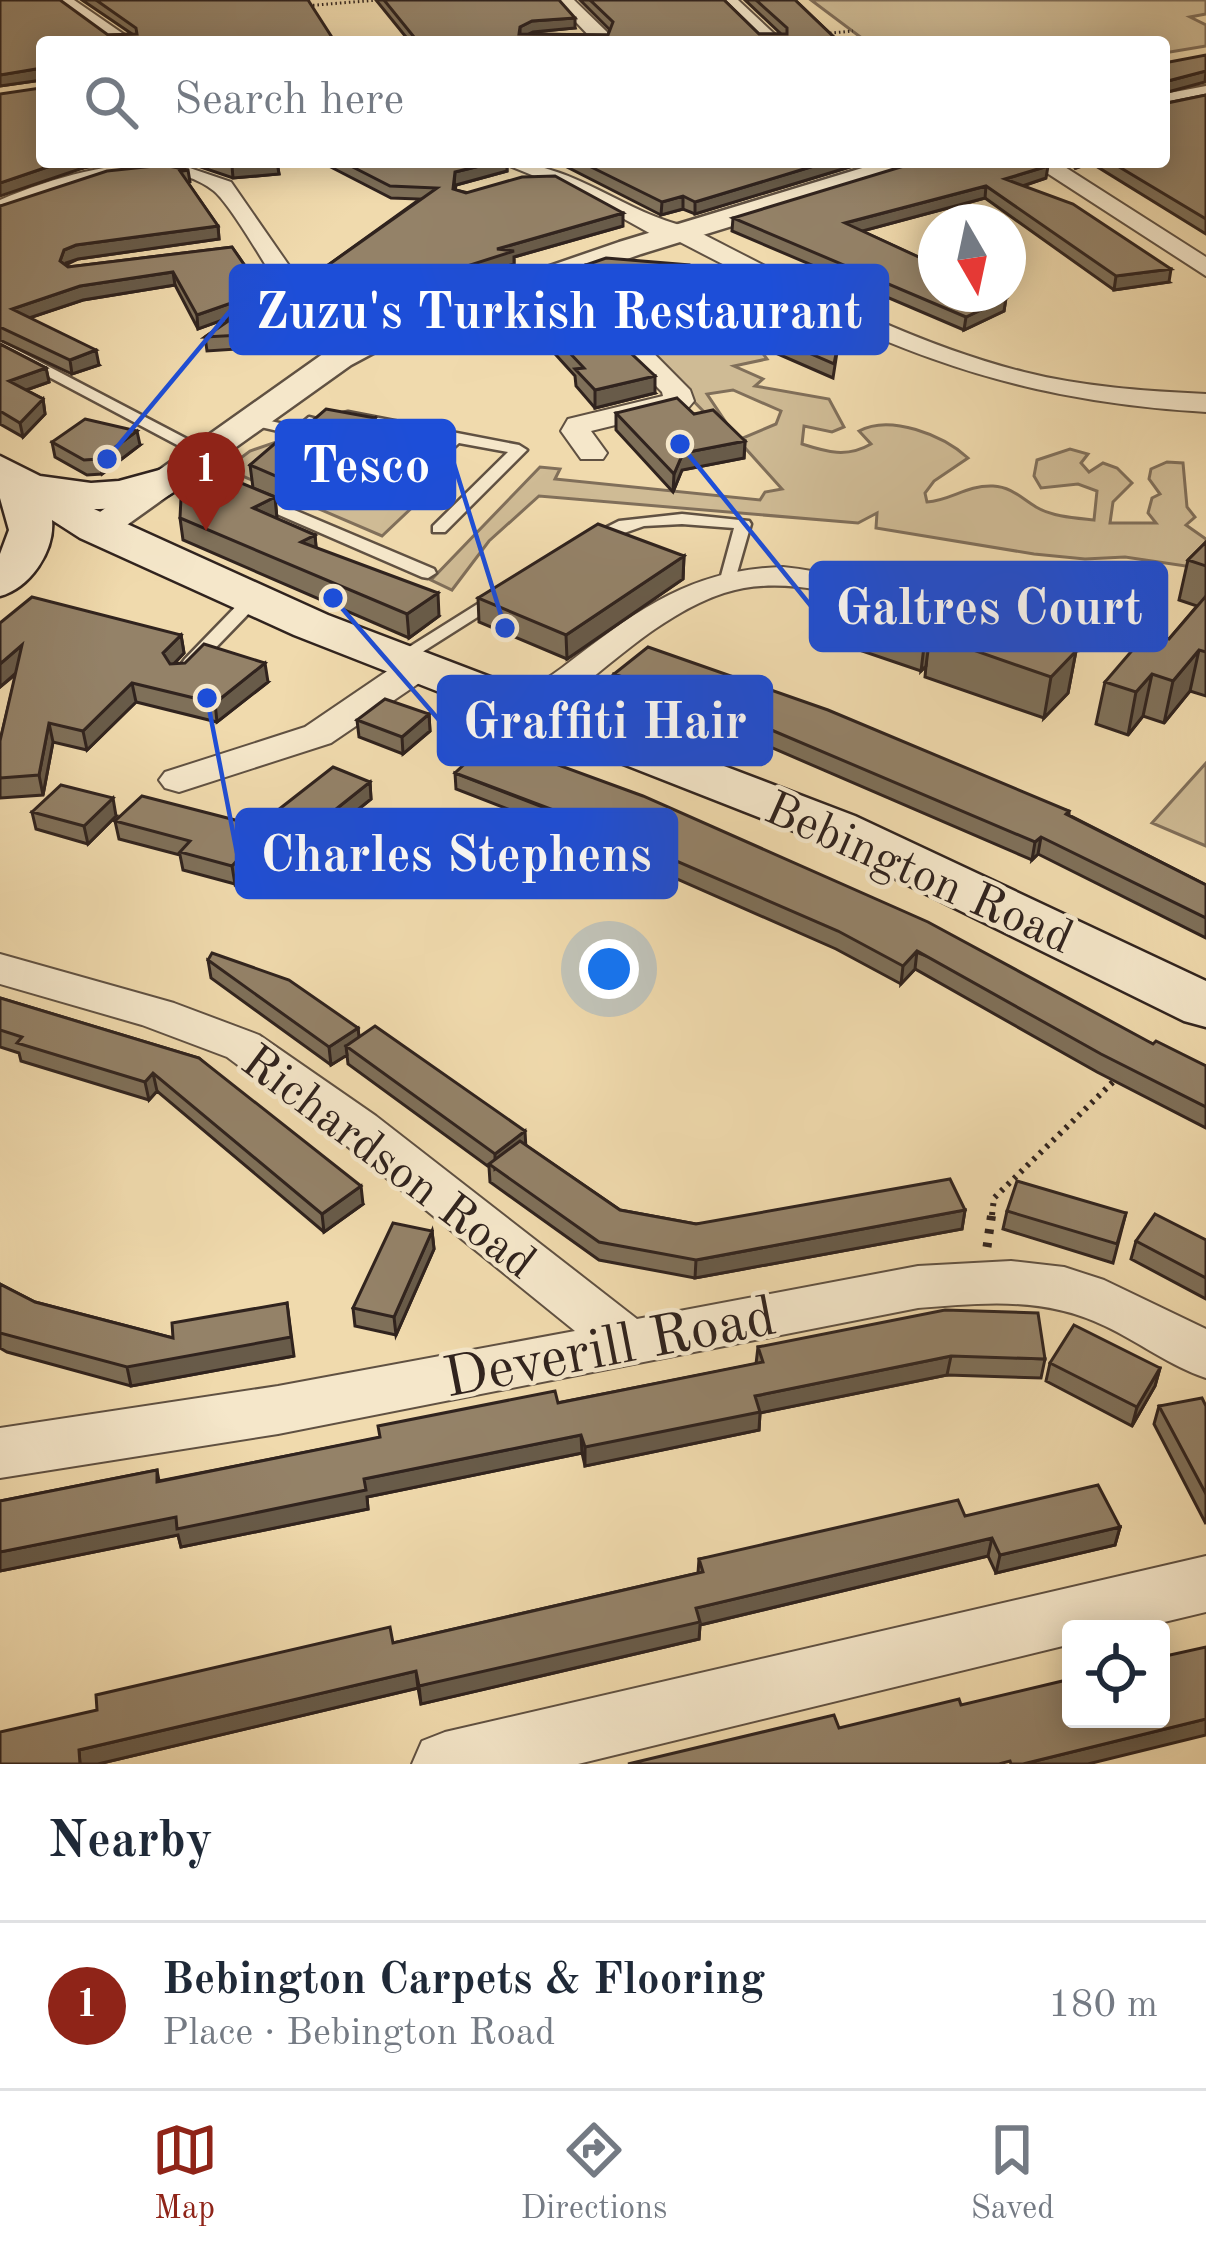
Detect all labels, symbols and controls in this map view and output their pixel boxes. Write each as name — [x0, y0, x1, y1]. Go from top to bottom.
search box — [36, 36, 1170, 168]
icon: search — [78, 69, 144, 135]
text: Search here — [174, 79, 404, 124]
north arrow — [918, 204, 1026, 312]
callout: Zuzu's Turkish Restaurant — [231, 266, 887, 353]
text: Zuzu's Turkish Restaurant — [255, 289, 863, 340]
callout: Tesco — [277, 421, 454, 508]
pin: 1 — [167, 432, 245, 531]
text: Tesco — [302, 443, 430, 494]
callout: Galtres Court — [811, 563, 1166, 650]
text: Galtres Court — [835, 585, 1143, 636]
callout: Graffiti Hair — [439, 677, 771, 764]
text: Graffiti Hair — [463, 699, 747, 750]
street label: Bebington Road — [757, 785, 1080, 964]
callout: Charles Stephens — [237, 810, 676, 897]
text: Charles Stephens — [260, 832, 652, 883]
your location — [579, 939, 639, 999]
street label: Richardson Road — [232, 1038, 543, 1289]
street label: Deverill Road — [439, 1290, 781, 1411]
map controls — [1062, 1620, 1170, 1728]
button: locate — [1062, 1620, 1170, 1728]
text: Nearby — [48, 1817, 213, 1868]
text: Bebington Carpets & Flooring — [162, 1959, 765, 2004]
text: 1 — [76, 1986, 98, 2025]
text: 180 m — [1048, 1986, 1158, 2025]
text: Place · Bebington Road — [162, 2014, 555, 2053]
tab: Map — [152, 2117, 218, 2230]
tab: Directions — [521, 2117, 667, 2230]
tab: Saved — [970, 2117, 1054, 2230]

